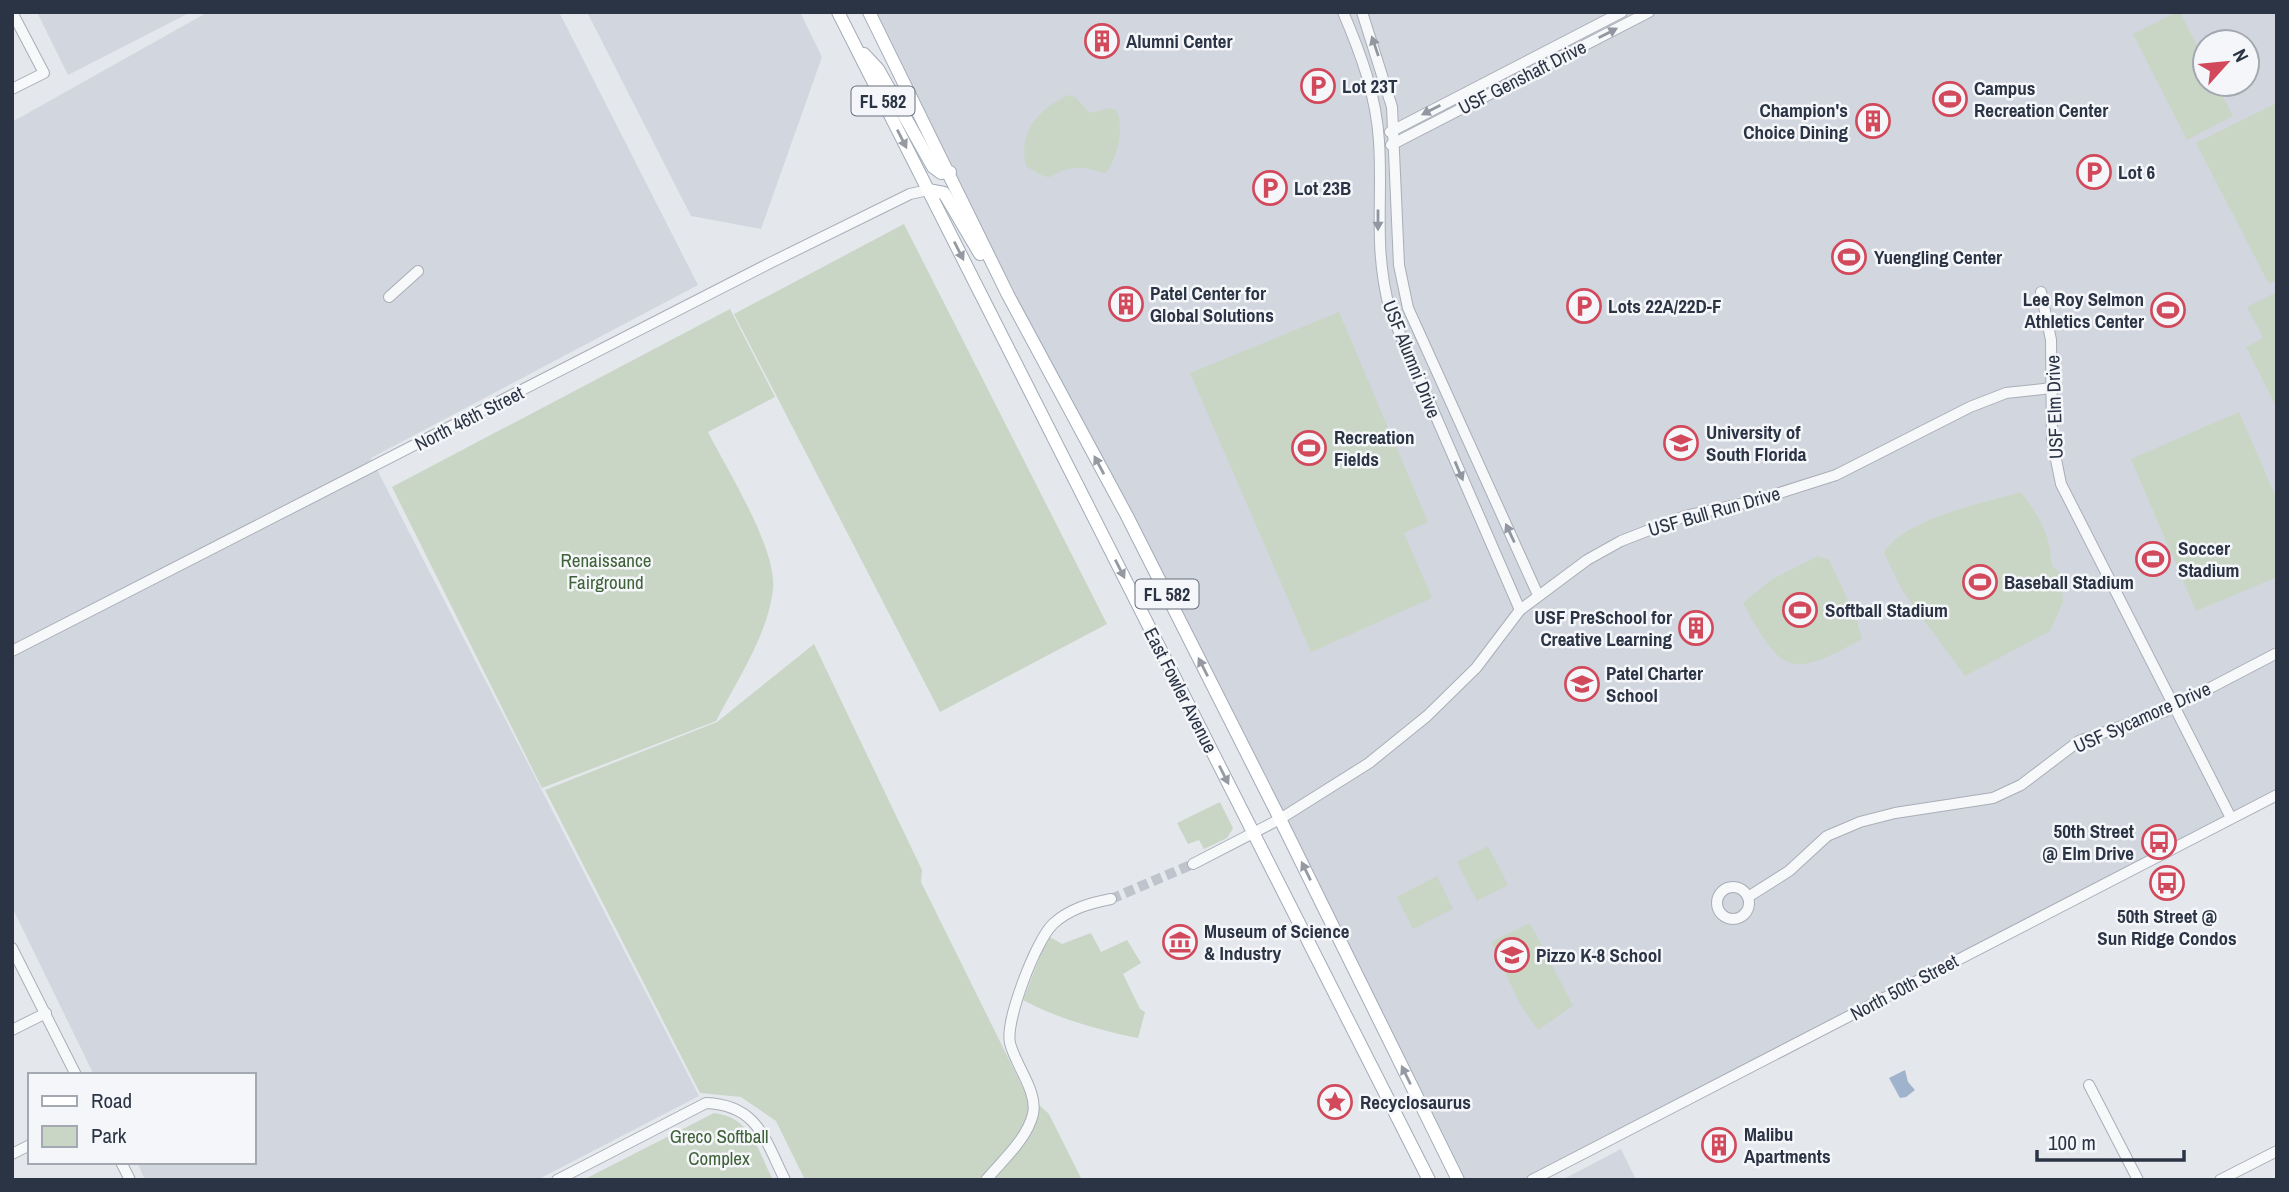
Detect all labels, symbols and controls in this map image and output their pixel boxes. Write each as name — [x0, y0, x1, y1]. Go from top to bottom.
building icon: Alumni Center — [1083, 22, 1121, 60]
one-way arrow — [1599, 27, 1619, 39]
place label: Alumni Center — [1126, 28, 1232, 54]
north arrow — [2191, 28, 2261, 98]
street label: USF Genshaft Drive — [1454, 34, 1590, 120]
one-way arrow — [1369, 36, 1380, 57]
text: N — [2227, 44, 2255, 66]
parking icon: Lot 23T — [1299, 67, 1337, 105]
place label: Lot 23T — [1342, 73, 1398, 99]
place label: Campus Recreation Center — [1974, 75, 2108, 123]
sports icon: Campus Recreation Center — [1931, 80, 1969, 118]
road number: FL 582 — [852, 86, 914, 116]
place label: Champion's Choice Dining — [1743, 97, 1848, 145]
building icon: Champion's Choice Dining — [1854, 102, 1892, 140]
one-way arrow — [1421, 105, 1441, 116]
one-way arrow — [896, 129, 907, 149]
parking icon: Lot 6 — [2075, 153, 2113, 191]
place label: Lot 6 — [2118, 159, 2156, 185]
parking icon: Lot 23B — [1251, 169, 1289, 207]
place label: Lot 23B — [1294, 175, 1351, 201]
one-way arrow — [1372, 210, 1384, 232]
sports icon: Yuengling Center — [1830, 238, 1868, 276]
one-way arrow — [953, 241, 964, 261]
place label: Yuengling Center — [1874, 244, 2002, 270]
place label: Patel Center for Global Solutions — [1150, 280, 1274, 328]
building icon: Patel Center for Global Solutions — [1107, 285, 1145, 323]
place label: Lee Roy Selmon Athletics Center — [2023, 286, 2144, 334]
parking icon: Lots 22A/22D-F — [1565, 287, 1603, 325]
sports icon: Lee Roy Selmon Athletics Center — [2149, 291, 2187, 329]
place label: Lots 22A/22D-F — [1608, 293, 1721, 319]
street label: USF Alumni Drive — [1377, 296, 1447, 422]
street label: USF Elm Drive — [2039, 355, 2069, 459]
street label: North 46th Street — [410, 379, 528, 457]
place label: University of South Florida — [1706, 419, 1807, 467]
place label: Recreation Fields — [1334, 424, 1415, 472]
school or university icon: University of South Florida — [1662, 424, 1700, 462]
sports icon: Recreation Fields — [1290, 429, 1328, 467]
one-way arrow — [1094, 455, 1105, 475]
one-way arrow — [1453, 461, 1465, 481]
street label: USF Bull Run Drive — [1645, 480, 1783, 542]
one-way arrow — [1504, 523, 1515, 543]
place label: Soccer Stadium — [2178, 535, 2239, 583]
sports icon: Soccer Stadium — [2134, 540, 2172, 578]
park label: Renaissance Fairground — [561, 547, 651, 595]
one-way arrow — [1115, 559, 1126, 579]
sports icon: Baseball Stadium — [1961, 563, 1999, 601]
place label: Baseball Stadium — [2004, 569, 2134, 595]
road number: FL 582 — [1136, 580, 1198, 608]
sports icon: Softball Stadium — [1781, 591, 1819, 629]
place label: Softball Stadium — [1825, 597, 1948, 623]
place label: USF PreSchool for Creative Learning — [1534, 604, 1672, 652]
building icon: USF PreSchool for Creative Learning — [1677, 609, 1715, 647]
street label: East Fowler Avenue — [1138, 623, 1224, 757]
one-way arrow — [1198, 657, 1209, 677]
place label: Patel Charter School — [1606, 660, 1703, 708]
school or university icon: Patel Charter School — [1563, 665, 1601, 703]
street label: USF Sycamore Drive — [2069, 675, 2215, 759]
one-way arrow — [1218, 765, 1229, 785]
place label: 50th Street @ Elm Drive — [2043, 818, 2134, 866]
bus stop icon: 50th Street @ Elm Drive — [2140, 823, 2178, 861]
one-way arrow — [1300, 861, 1311, 881]
bus stop icon: 50th Street @ Sun Ridge Condos — [2148, 864, 2186, 902]
place label: 50th Street @ Sun Ridge Condos — [2097, 903, 2237, 951]
place label: Museum of Science & Industry — [1204, 918, 1350, 966]
museum icon: Museum of Science & Industry — [1161, 923, 1199, 961]
school or university icon: Pizzo K-8 School — [1493, 936, 1531, 974]
place label: Pizzo K-8 School — [1536, 942, 1662, 968]
street label: North 50th Street — [1846, 947, 1963, 1026]
one-way arrow — [1401, 1065, 1412, 1085]
legend — [28, 1073, 256, 1164]
place icon: Recyclosaurus — [1316, 1083, 1354, 1121]
text: Road — [91, 1086, 132, 1115]
place label: Recyclosaurus — [1360, 1089, 1471, 1115]
scale bar — [2037, 1118, 2184, 1162]
text: Park — [91, 1121, 127, 1150]
place label: Malibu Apartments — [1744, 1121, 1831, 1169]
park label: Greco Softball Complex — [670, 1123, 768, 1171]
building icon: Malibu Apartments — [1700, 1126, 1738, 1164]
text: 100 m — [2048, 1128, 2096, 1157]

